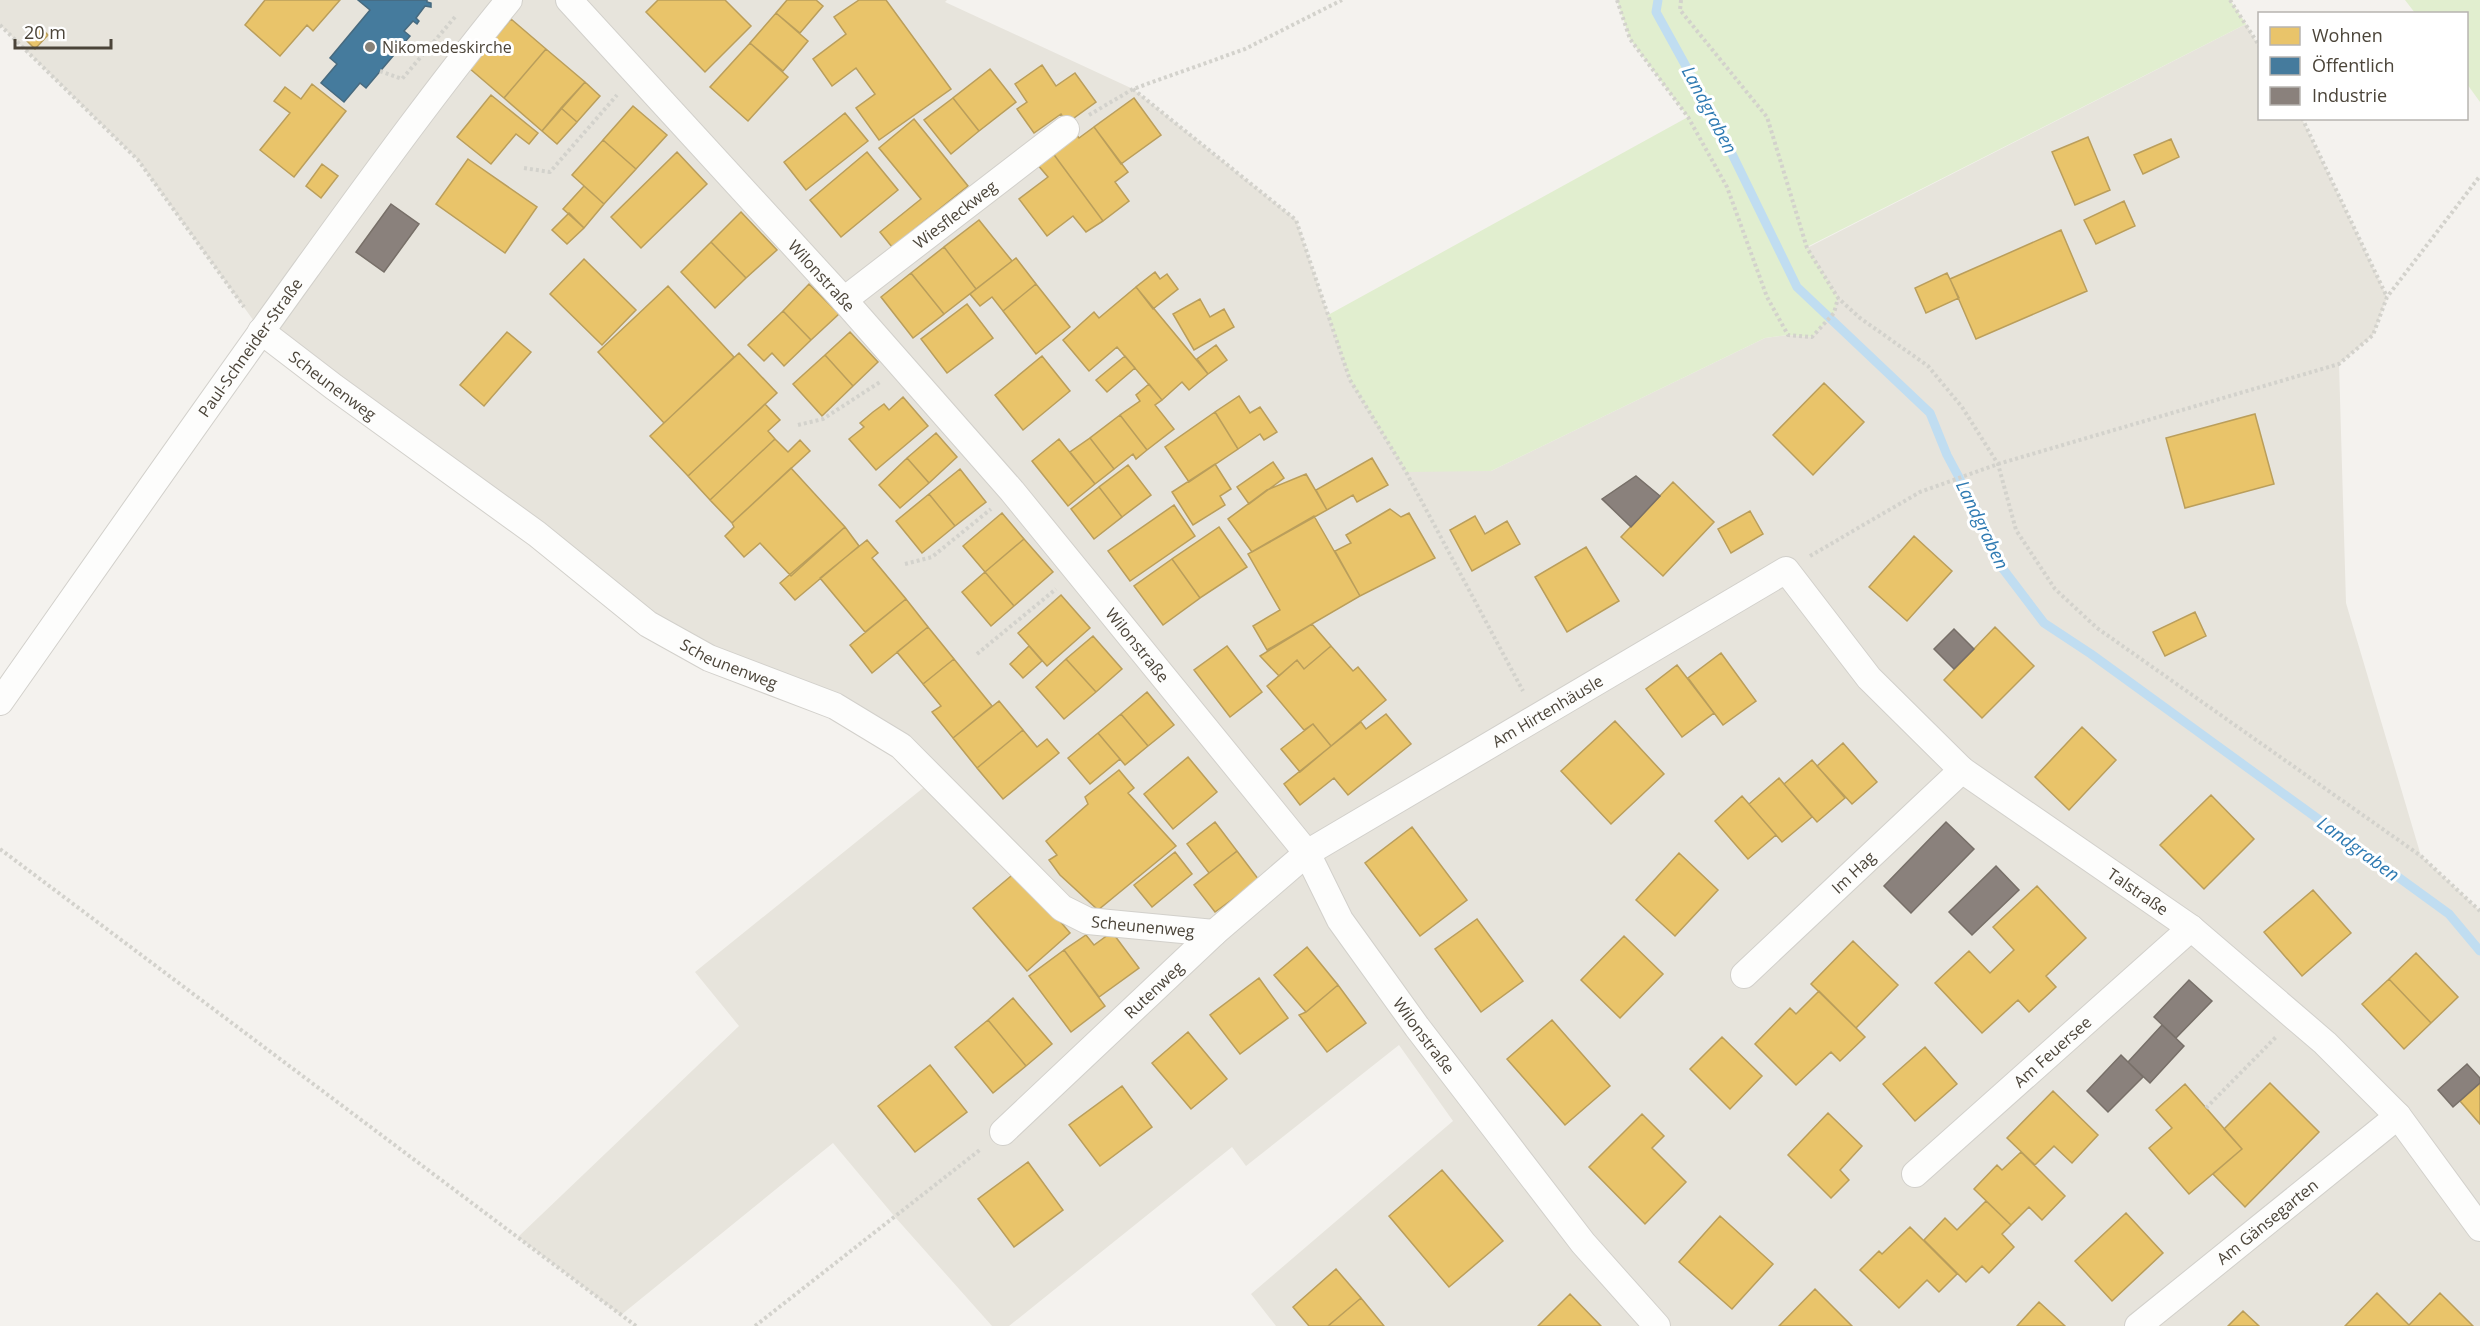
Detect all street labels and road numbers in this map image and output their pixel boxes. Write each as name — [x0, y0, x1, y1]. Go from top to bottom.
street label: Wiesfleckweg — [909, 175, 1001, 254]
street label: Wilonstraße — [783, 235, 860, 316]
street label: Paul-Schneider-Straße — [193, 273, 307, 421]
street label: Scheunenweg — [285, 345, 381, 425]
street label: Wilonstraße — [1101, 603, 1174, 687]
street label: Scheunenweg — [676, 633, 781, 694]
street label: Am Hirtenhäusle — [1488, 670, 1607, 752]
street label: Im Hag — [1827, 846, 1880, 898]
street label: Talstraße — [2103, 863, 2173, 920]
street label: Scheunenweg — [1090, 910, 1196, 942]
street label: Rutenweg — [1119, 956, 1188, 1023]
street label: Wilonstraße — [1388, 993, 1460, 1078]
street label: Am Feuersee — [2009, 1011, 2096, 1092]
street label: Am Gänsegarten — [2212, 1174, 2323, 1269]

